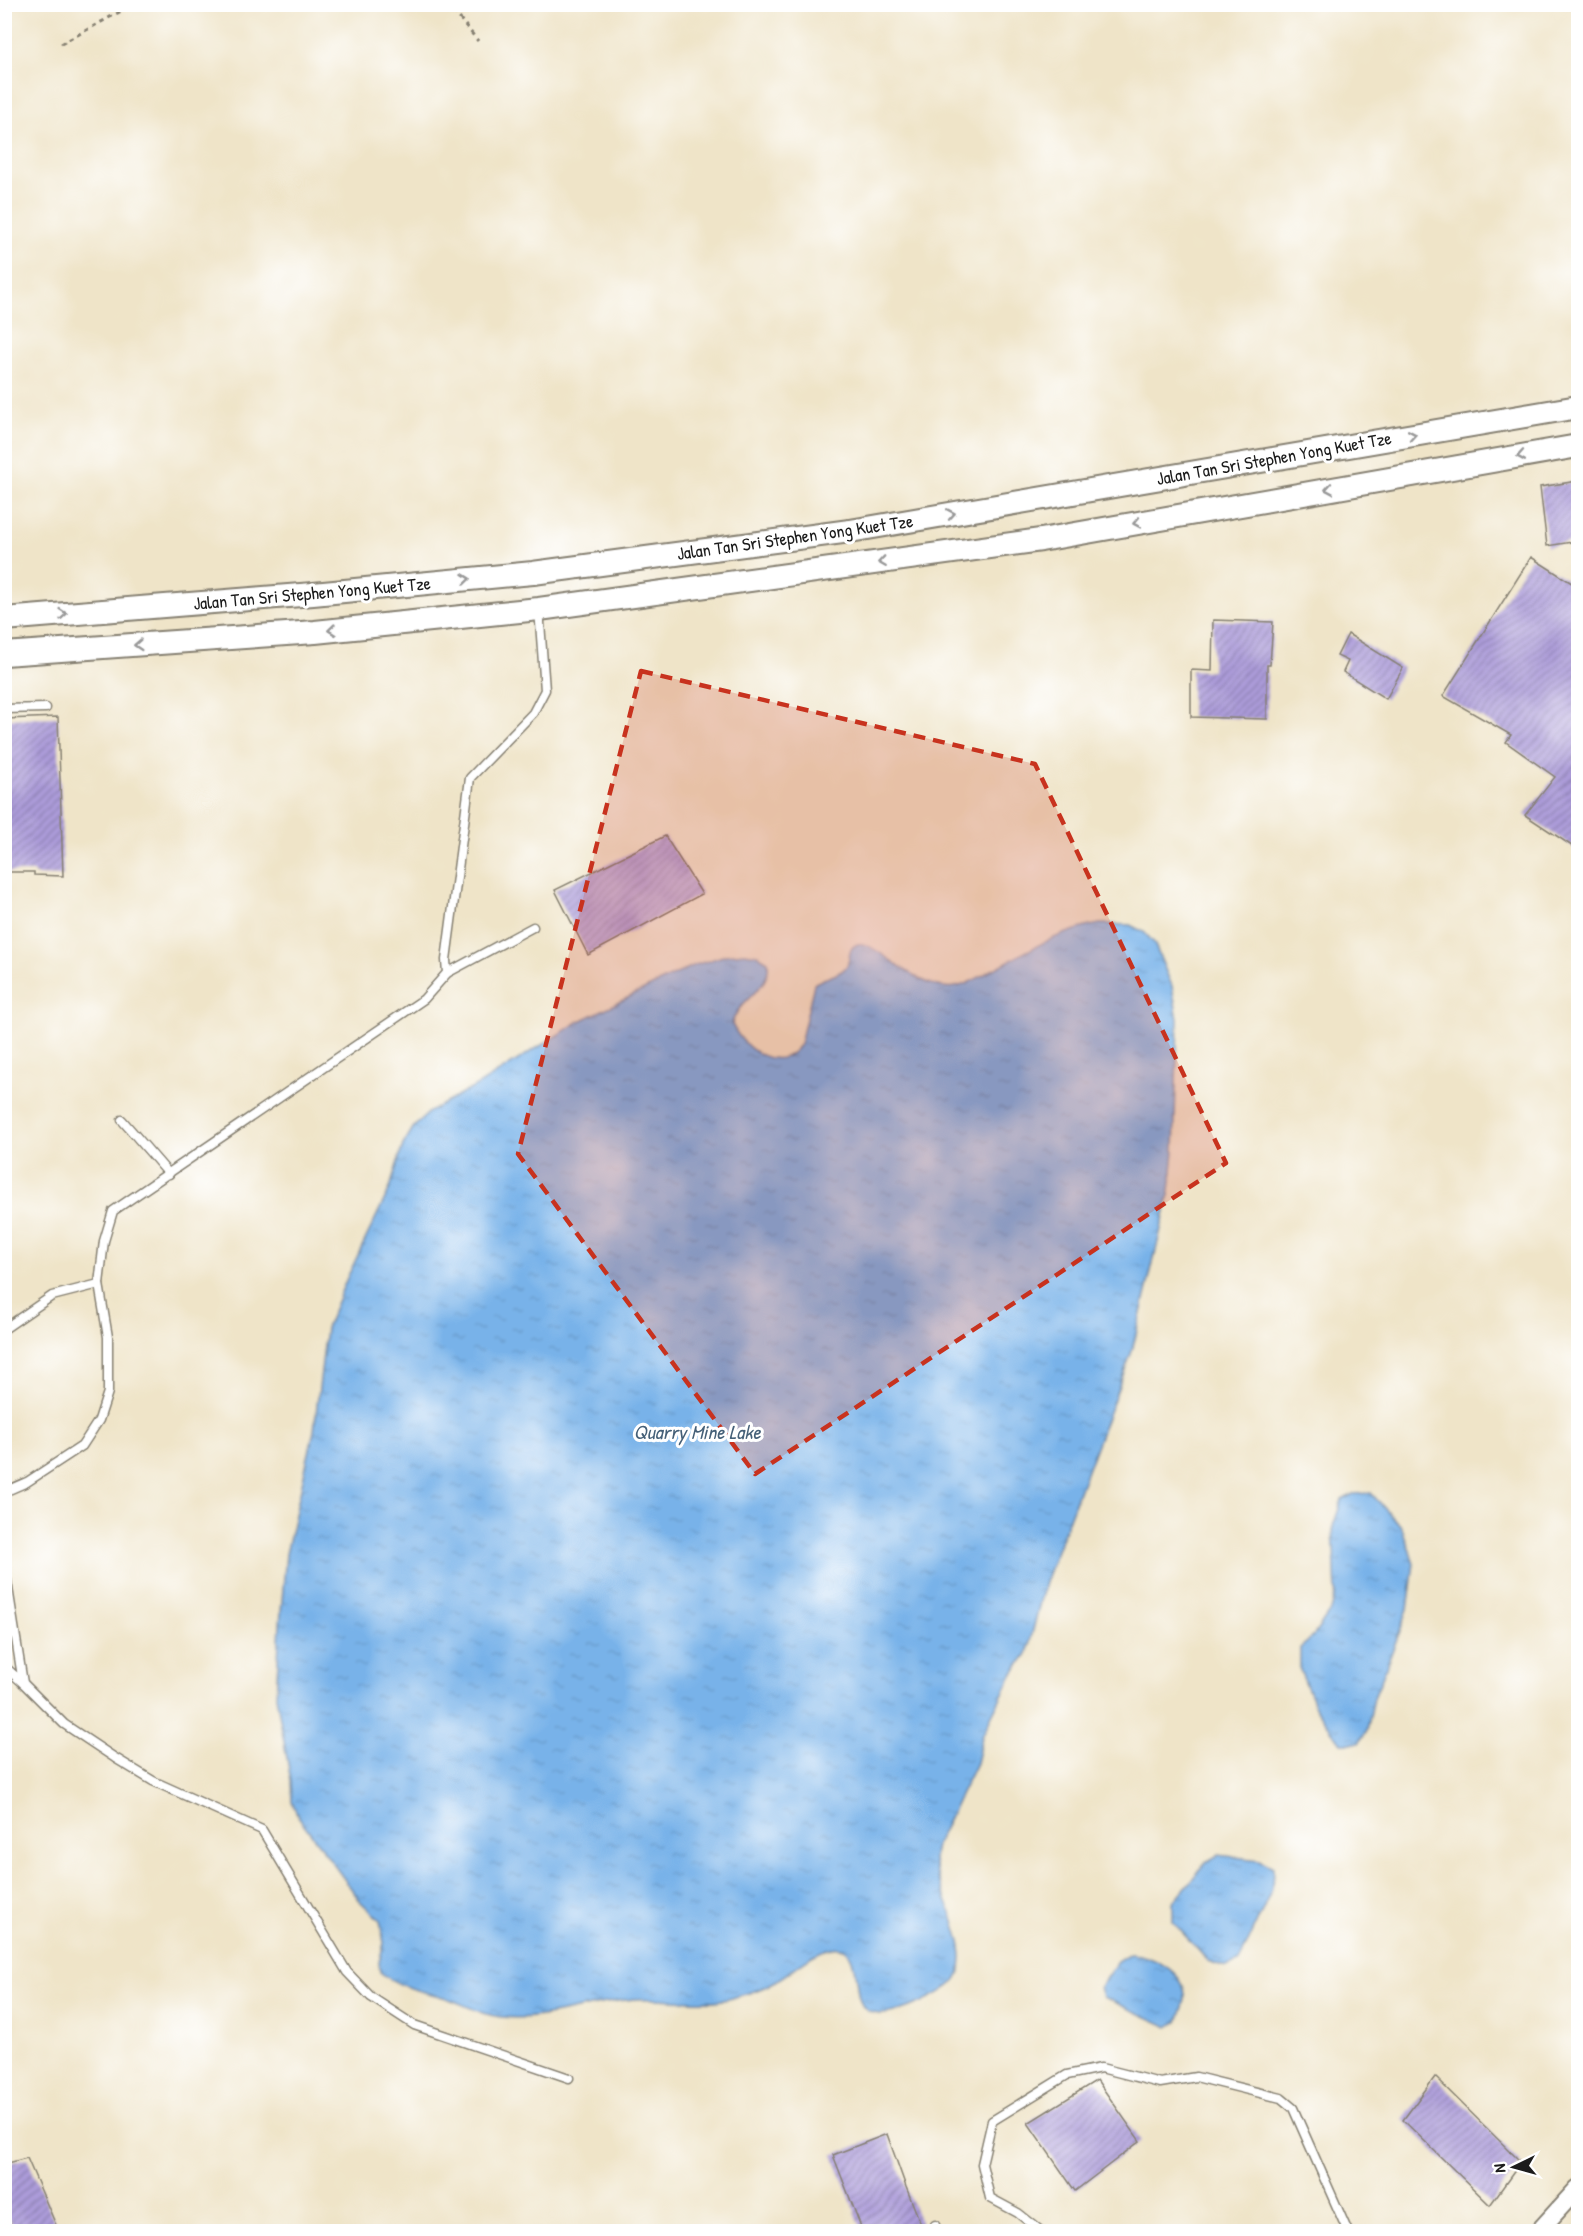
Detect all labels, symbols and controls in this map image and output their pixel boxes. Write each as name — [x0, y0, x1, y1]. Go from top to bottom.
street label: Jalan Tan Sri Stephen Yong Kuet Tze — [1155, 425, 1393, 491]
one-way arrow — [1407, 429, 1417, 442]
one-way arrow — [1516, 449, 1526, 462]
one-way arrow — [1324, 482, 1334, 495]
street label: Jalan Tan Sri Stephen Yong Kuet Tze — [675, 508, 915, 566]
one-way arrow — [946, 508, 955, 520]
one-way arrow — [1132, 516, 1142, 529]
one-way arrow — [877, 555, 886, 567]
street label: Jalan Tan Sri Stephen Yong Kuet Tze — [192, 570, 432, 616]
one-way arrow — [462, 573, 471, 586]
one-way arrow — [58, 608, 67, 621]
one-way arrow — [328, 623, 337, 636]
one-way arrow — [133, 638, 142, 651]
water label: Quarry Mine Lake — [634, 1418, 761, 1446]
north arrow — [1484, 2137, 1544, 2197]
text: N — [1488, 2163, 1510, 2174]

